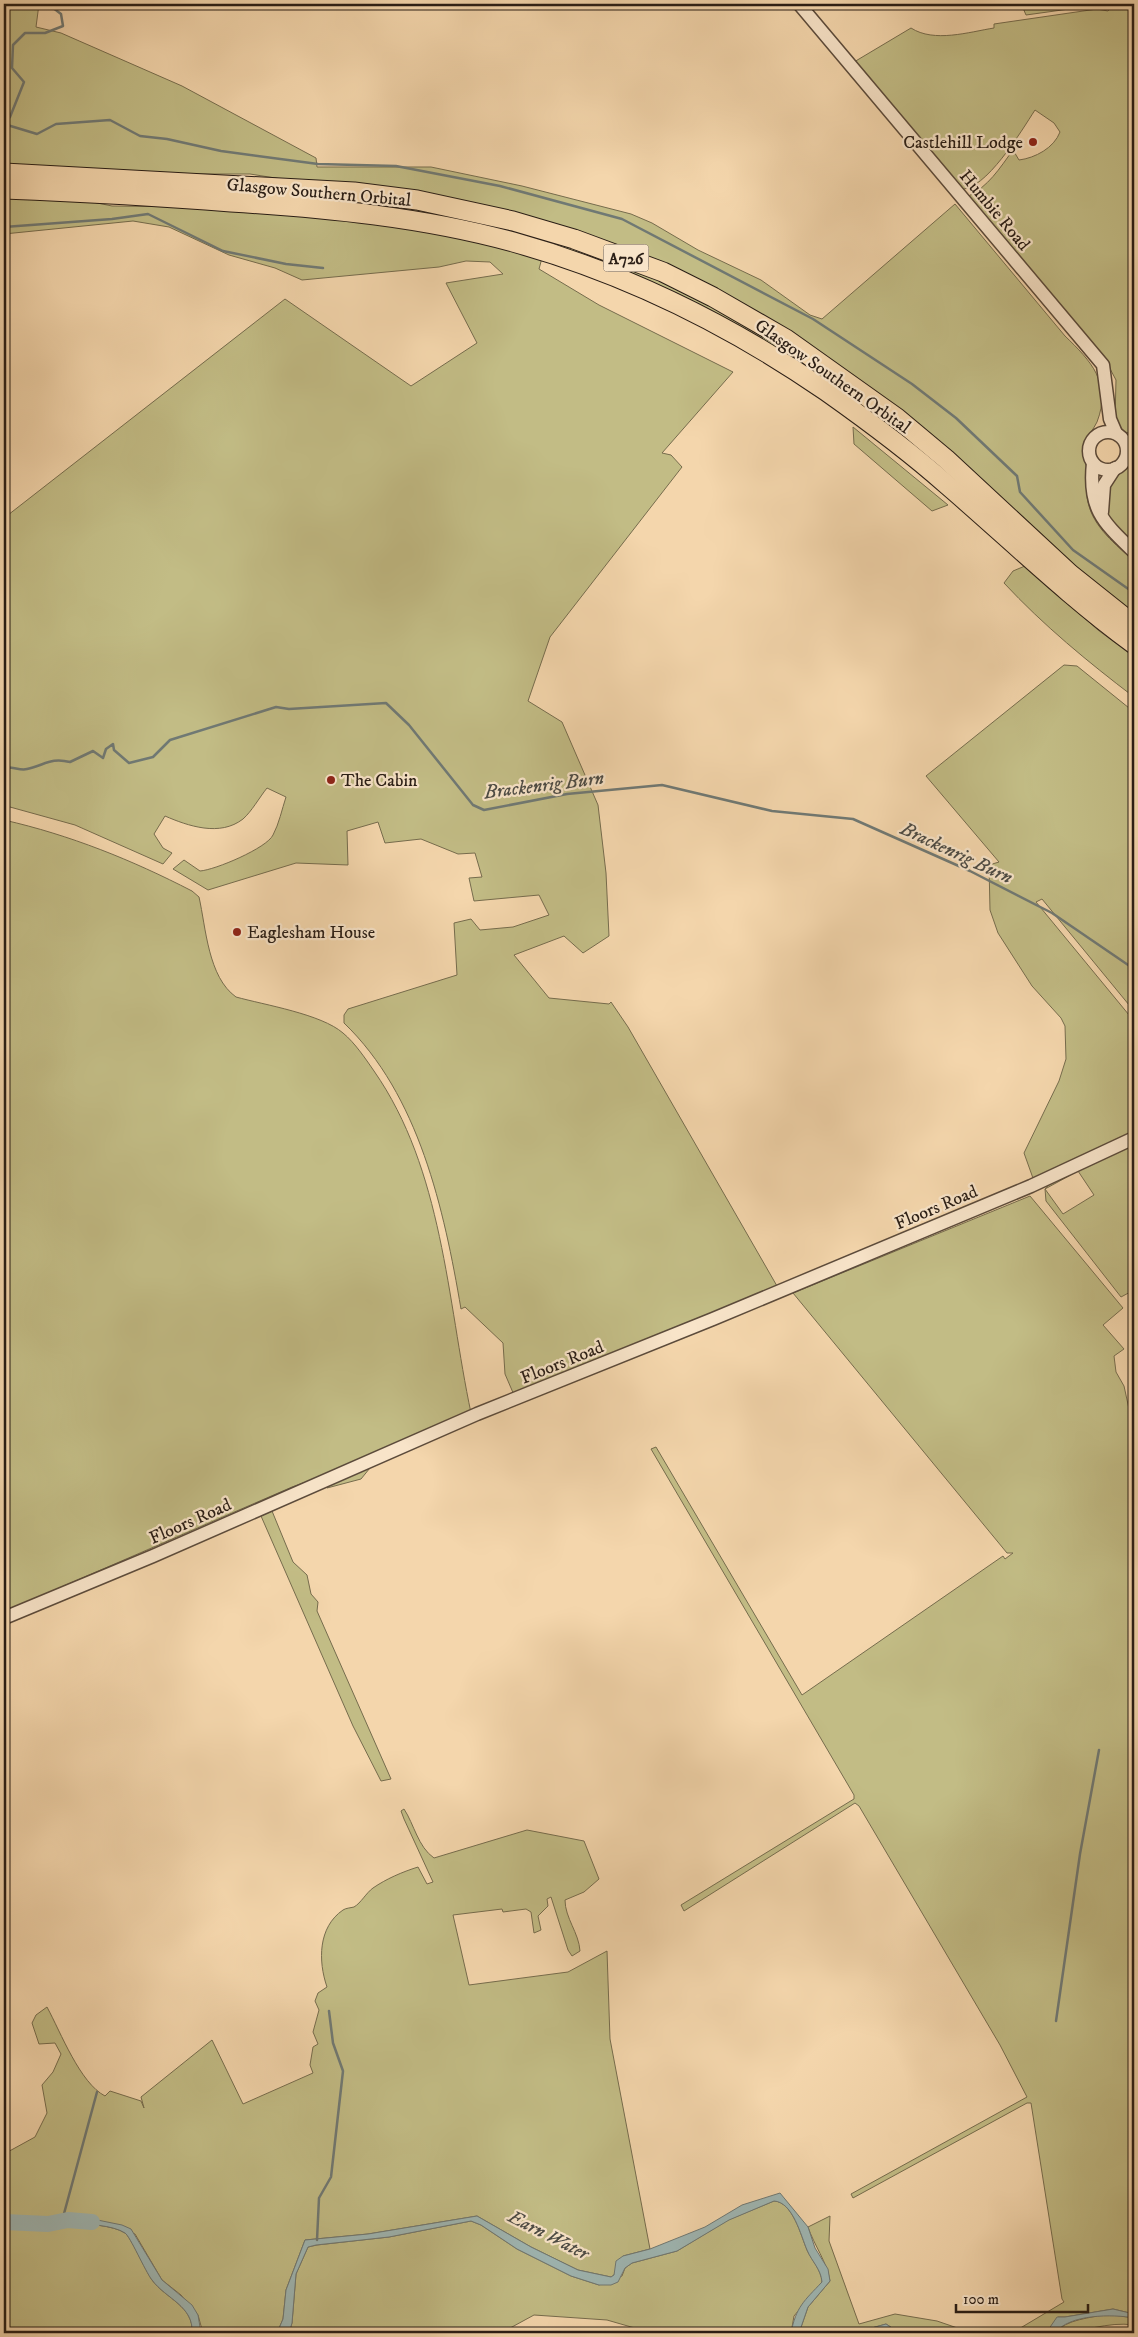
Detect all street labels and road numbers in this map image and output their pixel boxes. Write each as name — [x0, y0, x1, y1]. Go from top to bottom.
street label: Humbie Road — [954, 166, 1034, 256]
street label: Glasgow Southern Orbital — [226, 174, 413, 212]
road number: A726 — [604, 244, 648, 272]
street label: Glasgow Southern Orbital — [750, 315, 915, 439]
street label: Floors Road — [892, 1181, 981, 1235]
street label: Floors Road — [518, 1336, 607, 1390]
street label: Floors Road — [146, 1494, 235, 1550]

